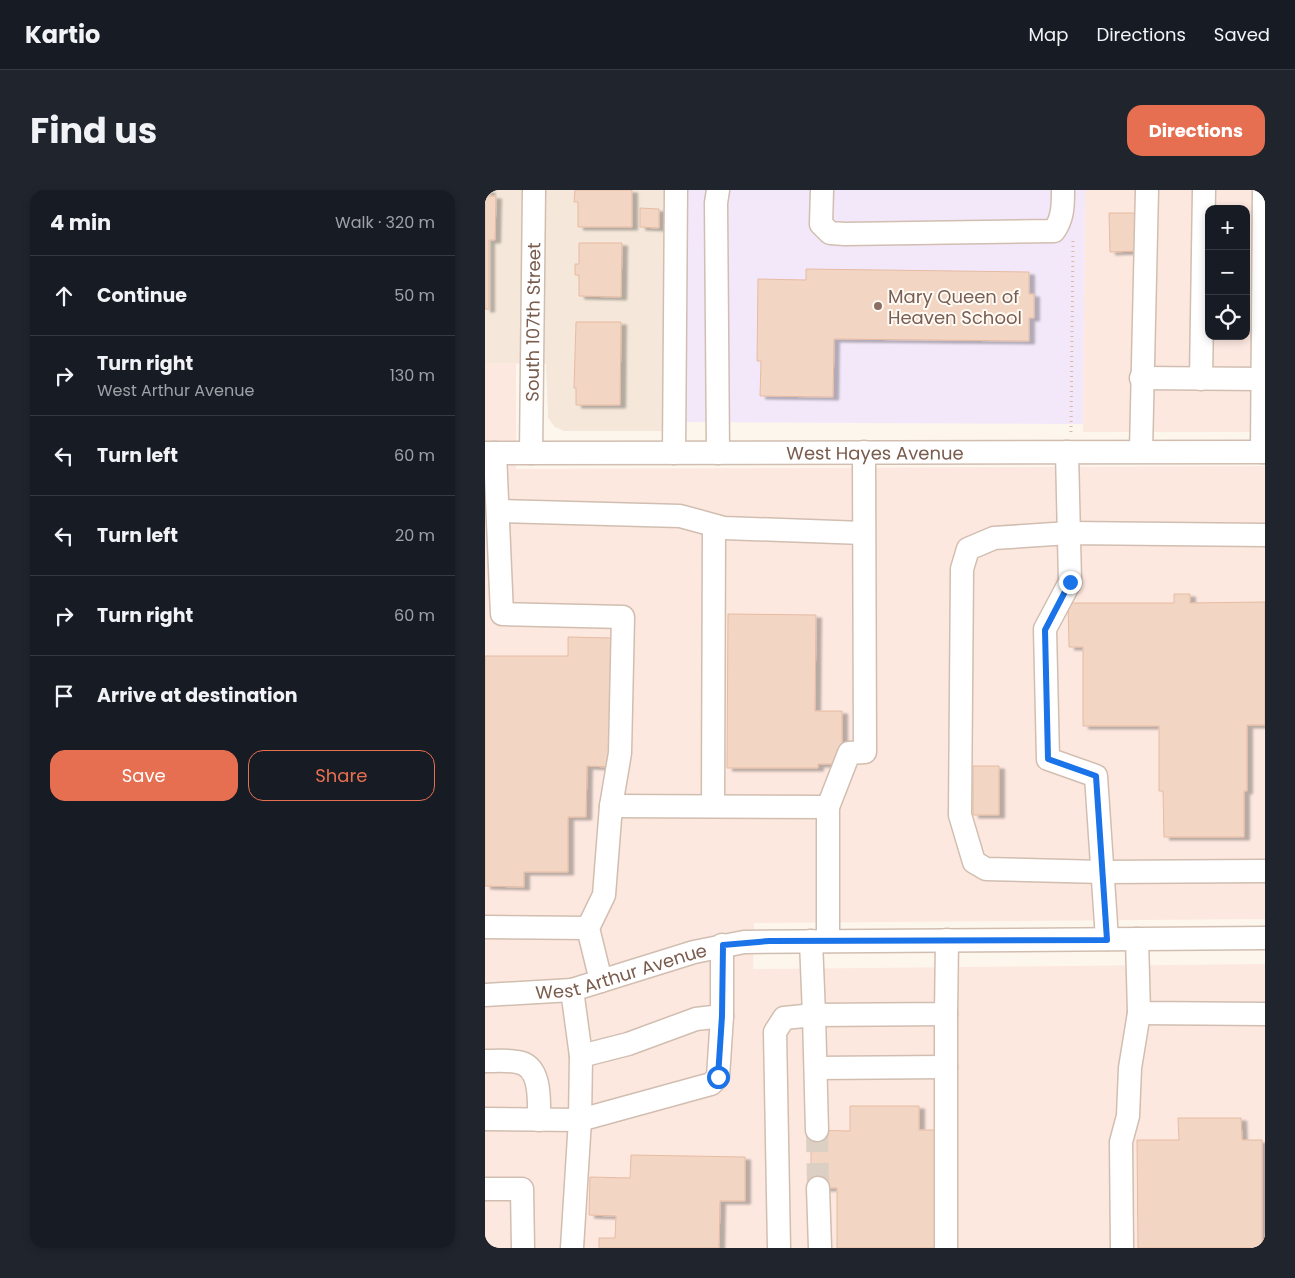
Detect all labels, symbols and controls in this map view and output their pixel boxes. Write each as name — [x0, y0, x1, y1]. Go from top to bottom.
text: Kartio — [25, 18, 100, 51]
text: Map — [1029, 22, 1068, 47]
text: Directions — [1096, 22, 1186, 47]
text: Saved — [1214, 22, 1270, 47]
button: Directions — [1127, 105, 1265, 156]
text: Find us — [30, 106, 157, 155]
map controls — [1205, 205, 1250, 340]
button: + — [1205, 205, 1250, 250]
text: 4 min — [50, 208, 111, 237]
text: Walk · 320 m — [335, 211, 435, 234]
street label: South 107th Street — [519, 242, 546, 402]
button: − — [1205, 250, 1250, 295]
icon: ahead — [50, 282, 78, 310]
text: Continue — [97, 282, 187, 309]
text: 50 m — [394, 284, 435, 307]
place label: Mary Queen of Heaven School — [888, 284, 1022, 330]
button: locate — [1205, 295, 1250, 340]
marker: Mary Queen of Heaven School — [872, 300, 884, 312]
text: Turn right — [97, 350, 193, 377]
icon: right — [50, 362, 78, 390]
text: 130 m — [390, 364, 435, 387]
text: West Arthur Avenue — [97, 379, 254, 402]
street label: West Hayes Avenue — [786, 440, 964, 465]
icon: left — [50, 442, 78, 470]
text: Turn left — [97, 442, 178, 469]
text: 60 m — [394, 444, 435, 467]
icon: left — [50, 522, 78, 550]
text: Turn left — [97, 522, 178, 549]
text: 20 m — [395, 524, 435, 547]
route end — [1059, 571, 1082, 594]
icon: right — [50, 602, 78, 630]
text: Turn right — [97, 602, 193, 629]
text: 60 m — [394, 604, 435, 627]
icon: arrive — [50, 682, 78, 710]
text: Arrive at destination — [97, 682, 298, 709]
button: Save — [50, 750, 238, 801]
button: Share — [248, 750, 435, 801]
street label: West Arthur Avenue — [535, 937, 709, 1005]
route start — [707, 1066, 730, 1089]

